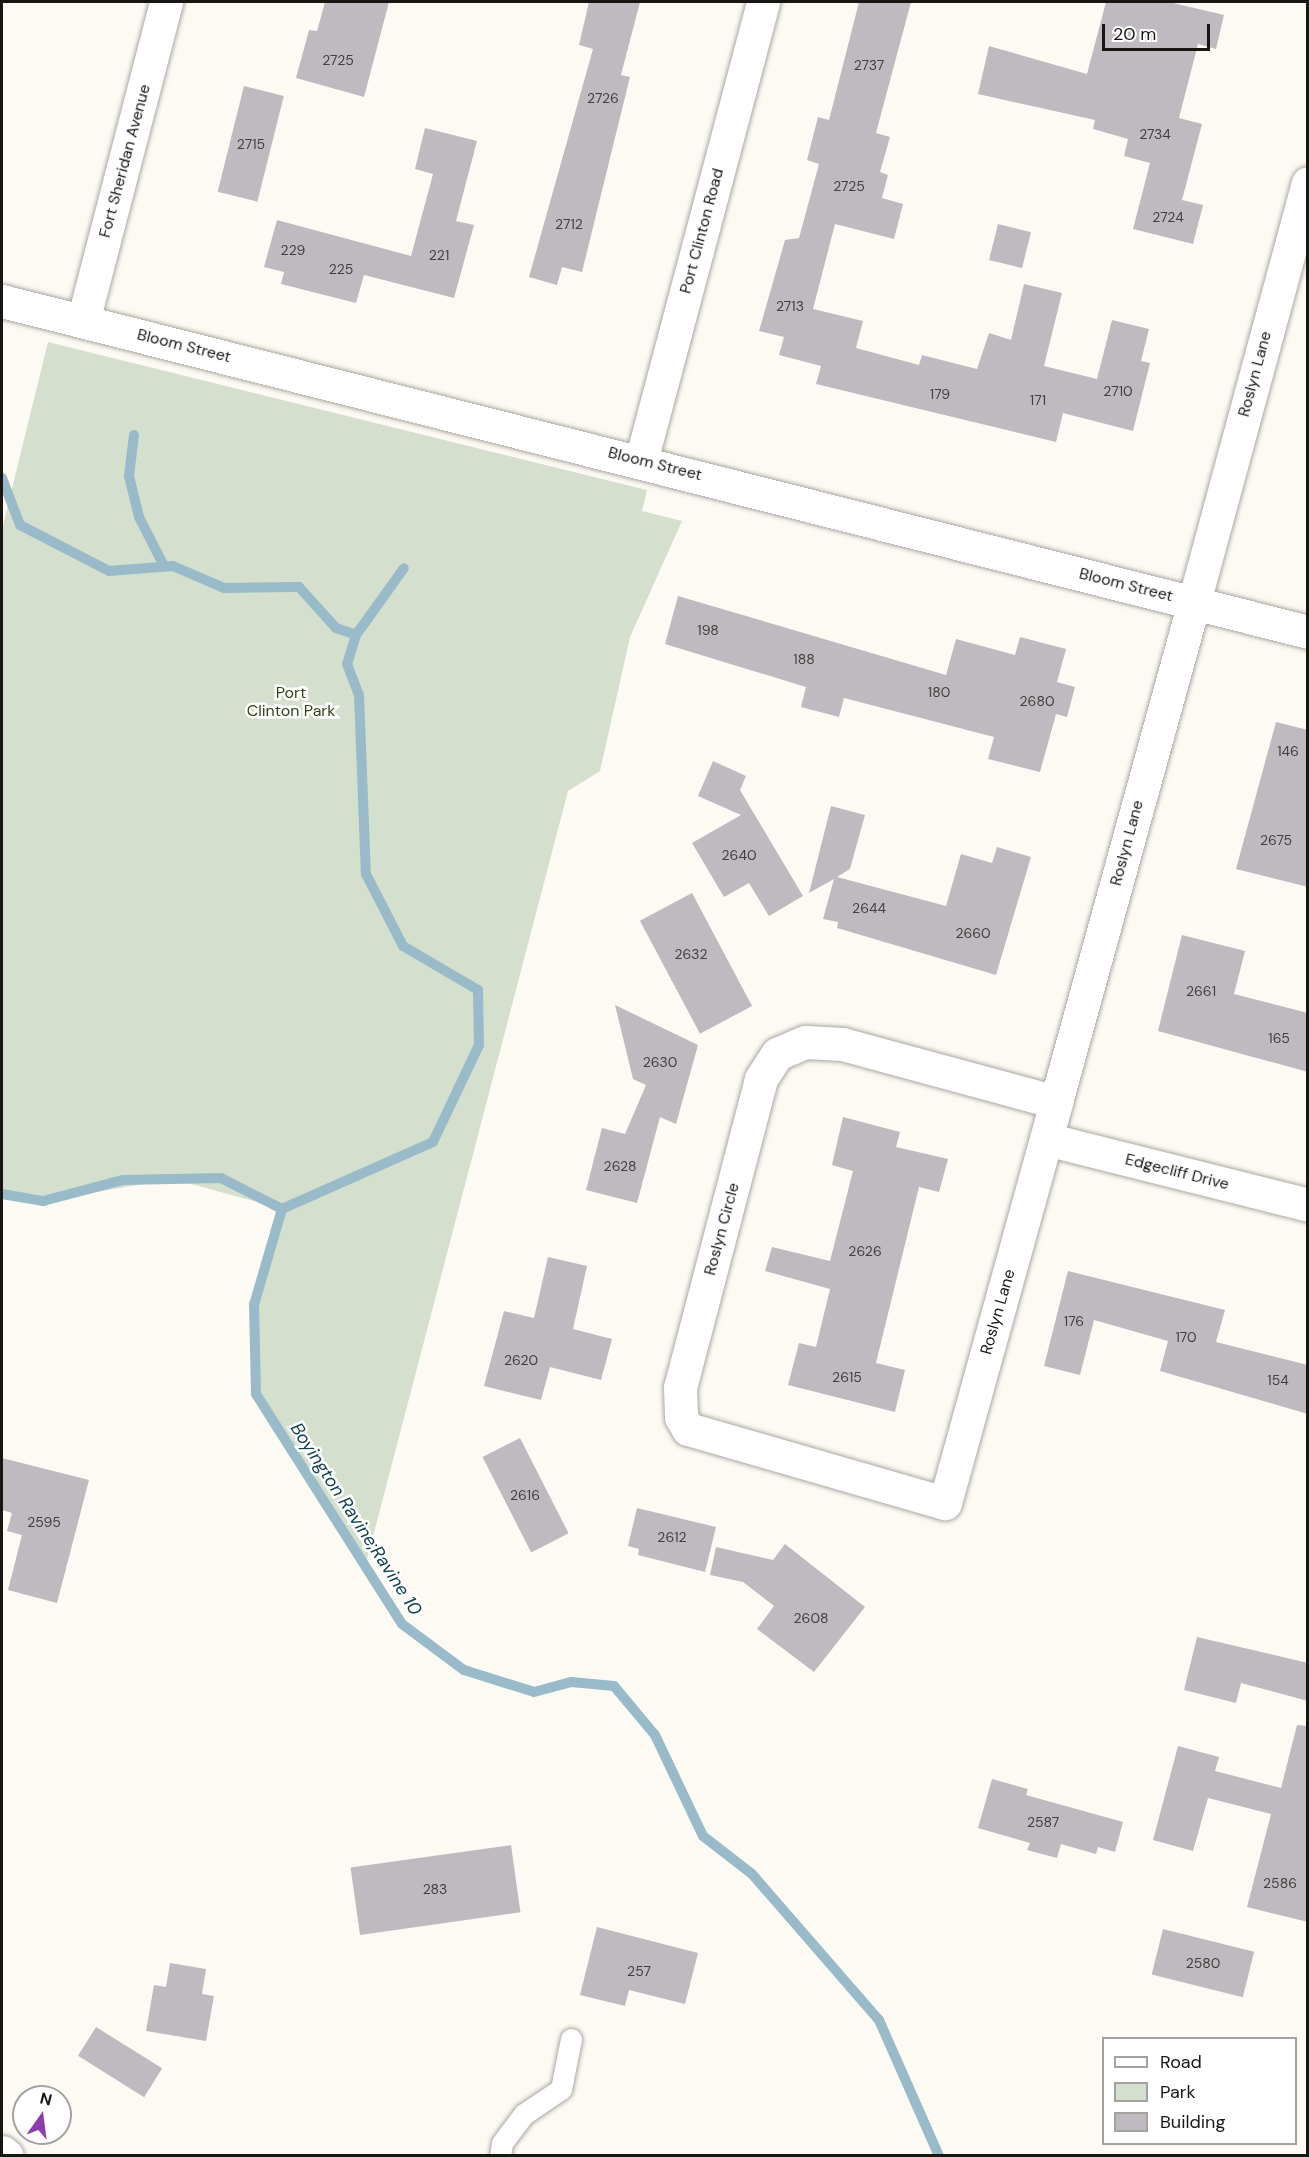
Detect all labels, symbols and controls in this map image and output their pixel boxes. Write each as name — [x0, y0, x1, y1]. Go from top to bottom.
scale bar — [1105, 12, 1213, 50]
text: 20 m — [1113, 22, 1156, 46]
house number: 2725 — [322, 52, 354, 68]
house number: 2737 — [854, 57, 884, 73]
street label: Fort Sheridan Avenue — [95, 82, 155, 240]
house number: 2726 — [587, 90, 619, 106]
house number: 2734 — [1139, 126, 1171, 142]
house number: 2715 — [237, 136, 265, 152]
street label: Port Clinton Road — [676, 166, 728, 296]
house number: 2725 — [833, 178, 865, 194]
house number: 2724 — [1152, 209, 1184, 225]
house number: 2712 — [555, 216, 583, 232]
house number: 229 — [281, 242, 305, 258]
house number: 221 — [429, 247, 449, 263]
house number: 225 — [329, 261, 353, 277]
house number: 2713 — [776, 298, 804, 314]
street label: Bloom Street — [135, 325, 233, 367]
street label: Roslyn Lane — [1234, 329, 1276, 419]
house number: 2710 — [1103, 383, 1133, 399]
house number: 179 — [930, 386, 950, 402]
house number: 171 — [1030, 392, 1046, 408]
street label: Bloom Street — [606, 443, 704, 485]
street label: Bloom Street — [1077, 564, 1175, 606]
house number: 198 — [697, 622, 719, 638]
house number: 188 — [793, 651, 815, 667]
park label: Port Clinton Park — [247, 683, 335, 721]
house number: 180 — [928, 684, 950, 700]
house number: 2680 — [1020, 693, 1054, 709]
house number: 146 — [1277, 743, 1299, 759]
street label: Roslyn Lane — [1106, 798, 1148, 888]
house number: 2675 — [1260, 832, 1292, 848]
house number: 2640 — [722, 847, 756, 863]
house number: 2644 — [852, 900, 886, 916]
house number: 2660 — [955, 925, 991, 941]
house number: 2632 — [674, 946, 708, 962]
house number: 2661 — [1186, 983, 1216, 999]
house number: 165 — [1268, 1030, 1290, 1046]
house number: 2630 — [643, 1054, 677, 1070]
street label: Edgecliff Drive — [1123, 1150, 1231, 1194]
house number: 2628 — [604, 1158, 636, 1174]
street label: Roslyn Circle — [700, 1181, 744, 1277]
house number: 2626 — [848, 1243, 882, 1259]
street label: Roslyn Lane — [977, 1267, 1019, 1357]
house number: 176 — [1064, 1313, 1084, 1329]
house number: 170 — [1175, 1329, 1197, 1345]
house number: 2620 — [504, 1352, 538, 1368]
house number: 2615 — [832, 1369, 862, 1385]
house number: 154 — [1267, 1372, 1289, 1388]
water label: Boyington Ravine;Ravine 10 — [286, 1419, 426, 1619]
house number: 2616 — [510, 1487, 540, 1503]
house number: 2595 — [27, 1514, 61, 1530]
house number: 2612 — [657, 1529, 687, 1545]
house number: 2608 — [794, 1610, 828, 1626]
house number: 2587 — [1027, 1814, 1059, 1830]
house number: 2586 — [1263, 1875, 1297, 1891]
house number: 283 — [423, 1881, 447, 1897]
house number: 2580 — [1186, 1955, 1220, 1971]
house number: 257 — [627, 1963, 651, 1979]
legend — [1102, 2037, 1297, 2145]
text: Road — [1160, 2050, 1202, 2074]
text: Park — [1160, 2080, 1196, 2104]
north arrow — [12, 2085, 72, 2145]
text: N — [38, 2087, 54, 2111]
text: Building — [1160, 2110, 1225, 2134]

